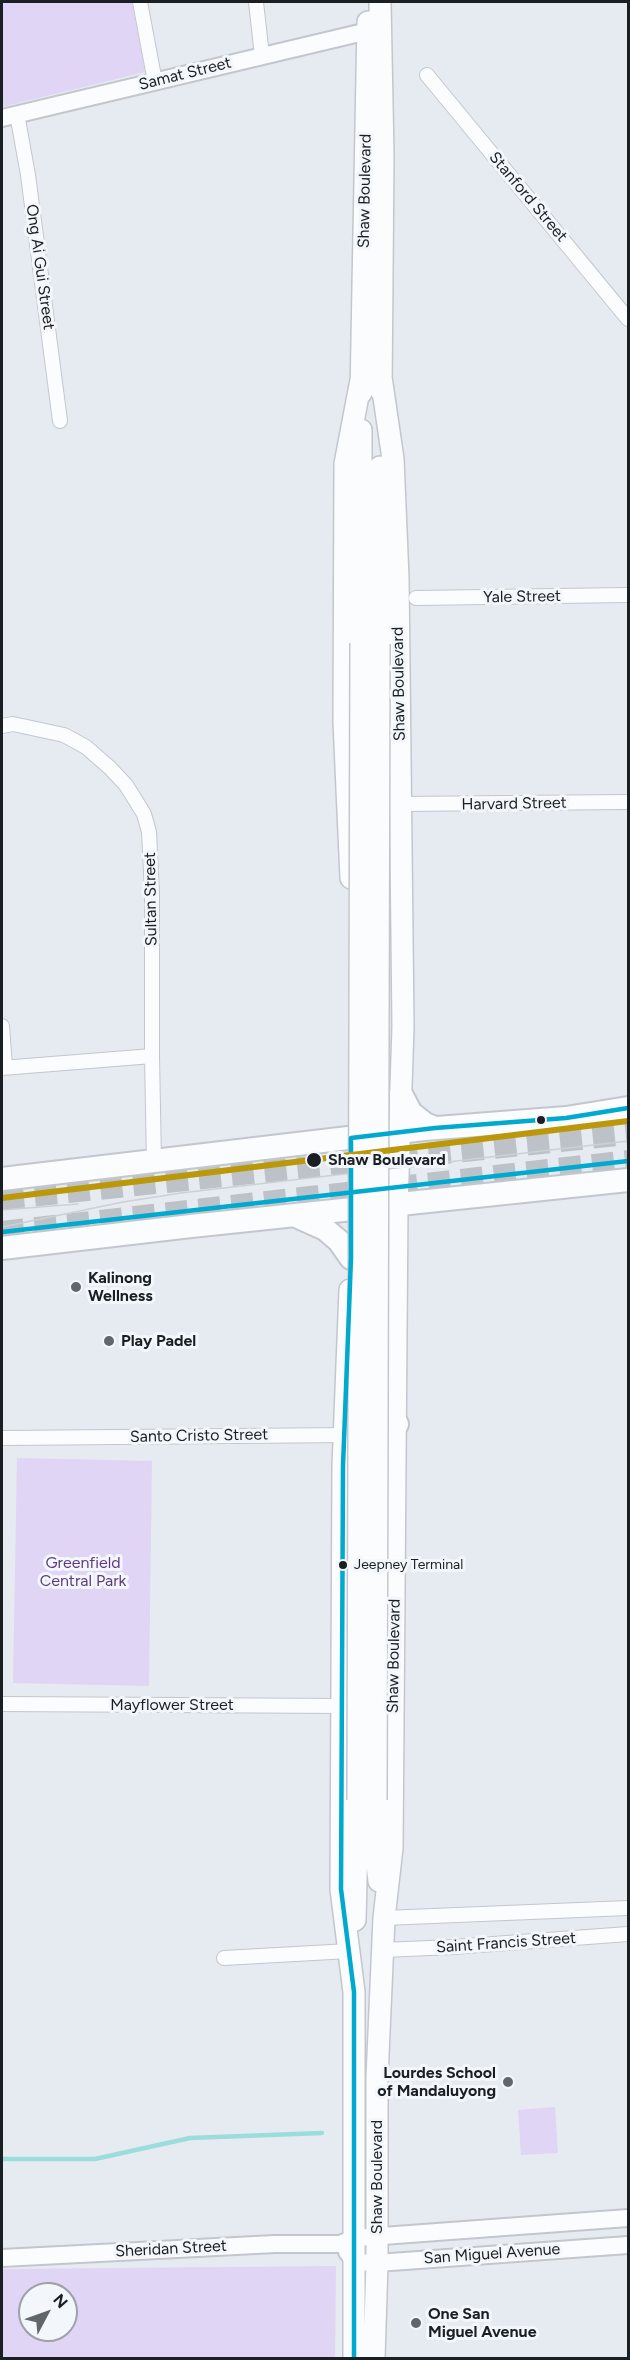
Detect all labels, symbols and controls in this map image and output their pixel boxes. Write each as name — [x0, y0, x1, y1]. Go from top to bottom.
street label: Samat Street — [137, 53, 233, 95]
street label: Shaw Boulevard — [354, 134, 376, 248]
street label: Stanford Street — [485, 148, 571, 246]
street label: Ong Ai Gui Street — [22, 203, 58, 331]
street label: Yale Street — [483, 587, 561, 607]
street label: Shaw Boulevard — [388, 627, 410, 741]
street label: Harvard Street — [461, 793, 567, 815]
street label: Sultan Street — [141, 852, 161, 946]
unlabelled marker — [535, 1114, 547, 1126]
place label: Shaw Boulevard — [328, 1150, 446, 1170]
marker: Shaw Boulevard — [305, 1151, 323, 1169]
place label: Kalinong Wellness — [88, 1268, 153, 1306]
marker: Kalinong Wellness — [69, 1280, 83, 1294]
place label: Play Padel — [121, 1331, 196, 1351]
marker: Play Padel — [102, 1334, 116, 1348]
street label: Santo Cristo Street — [130, 1425, 268, 1447]
park label: Greenfield Central Park — [40, 1553, 126, 1591]
place label: Jeepney Terminal — [354, 1557, 463, 1573]
marker: Jeepney Terminal — [337, 1559, 349, 1571]
street label: Shaw Boulevard — [383, 1599, 405, 1713]
street label: Mayflower Street — [110, 1695, 234, 1715]
street label: Saint Francis Street — [435, 1929, 577, 1957]
place label: Lourdes School of Mandaluyong — [377, 2063, 496, 2101]
marker: Lourdes School of Mandaluyong — [501, 2075, 515, 2089]
street label: Shaw Boulevard — [367, 2120, 387, 2234]
street label: Sheridan Street — [115, 2236, 227, 2262]
street label: San Miguel Avenue — [423, 2240, 561, 2268]
north arrow — [18, 2282, 78, 2342]
text: N — [49, 2290, 72, 2312]
place label: One San Miguel Avenue — [428, 2304, 537, 2342]
marker: One San Miguel Avenue — [409, 2316, 423, 2330]

